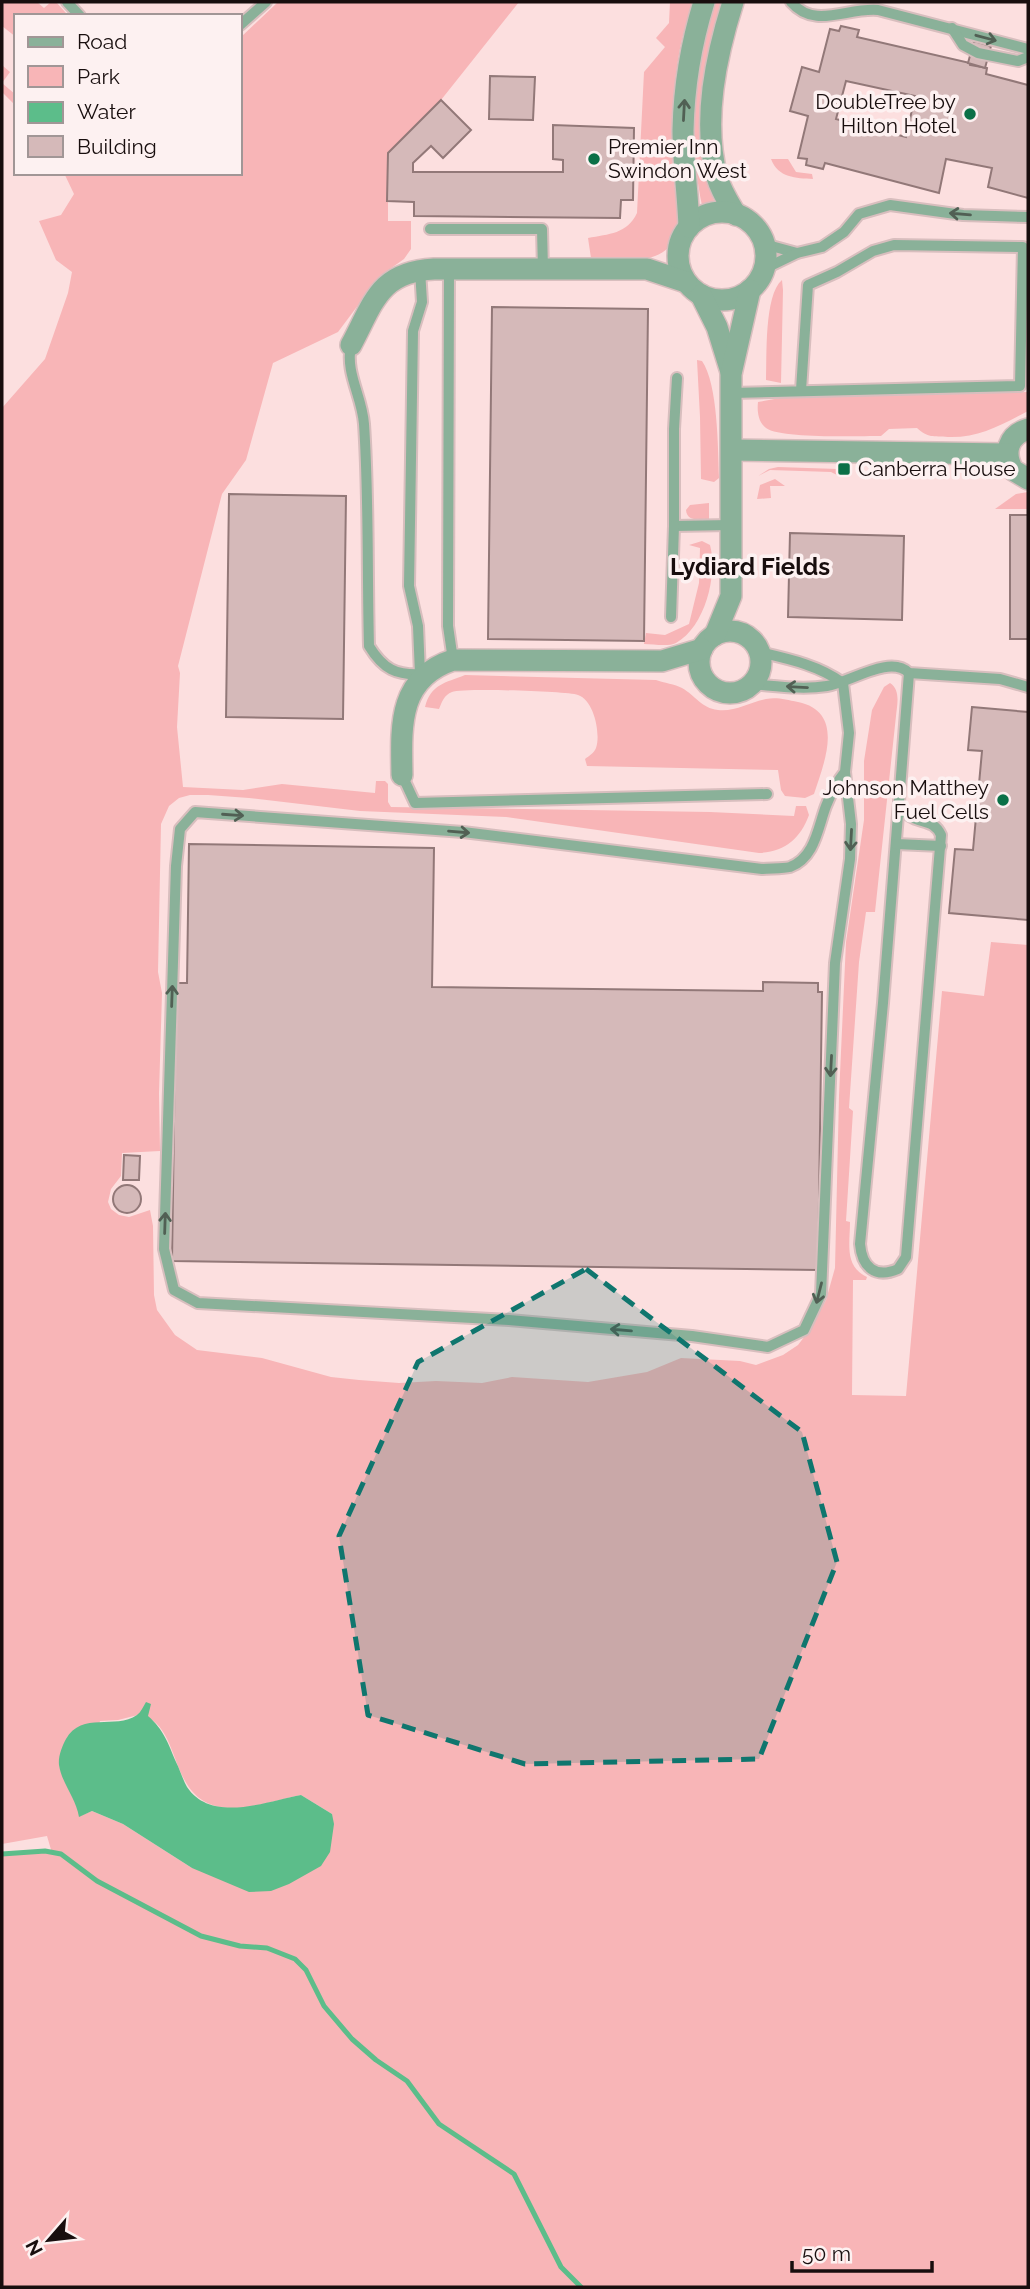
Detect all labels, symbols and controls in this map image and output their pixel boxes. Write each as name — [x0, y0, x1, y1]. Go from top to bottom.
legend — [14, 14, 242, 175]
text: Road — [77, 29, 127, 54]
one-way arrow — [975, 32, 997, 45]
text: Park — [77, 64, 120, 89]
place label: DoubleTree by Hilton Hotel — [815, 89, 956, 138]
text: Water — [77, 99, 136, 124]
one-way arrow — [678, 99, 691, 122]
marker: DoubleTree by Hilton Hotel — [962, 106, 978, 122]
text: Building — [77, 134, 157, 159]
place label: Premier Inn Swindon West — [608, 134, 747, 183]
marker: Premier Inn Swindon West — [586, 151, 602, 167]
one-way arrow — [949, 207, 972, 220]
place label: Canberra House — [858, 456, 1016, 481]
marker: Canberra House — [836, 461, 852, 477]
district label: Lydiard Fields — [670, 552, 830, 581]
one-way arrow — [786, 681, 809, 694]
place label: Johnson Matthey Fuel Cells — [822, 775, 989, 824]
marker: Johnson Matthey Fuel Cells — [995, 792, 1011, 808]
one-way arrow — [221, 809, 243, 822]
one-way arrow — [448, 826, 470, 839]
one-way arrow — [844, 828, 857, 851]
one-way arrow — [165, 985, 179, 1008]
one-way arrow — [824, 1055, 837, 1078]
one-way arrow — [158, 1212, 172, 1235]
one-way arrow — [812, 1281, 825, 1304]
one-way arrow — [611, 1323, 633, 1336]
north arrow — [14, 2205, 84, 2275]
scale bar — [792, 2230, 932, 2274]
text: N — [21, 2236, 47, 2260]
text: 50 m — [802, 2241, 851, 2266]

